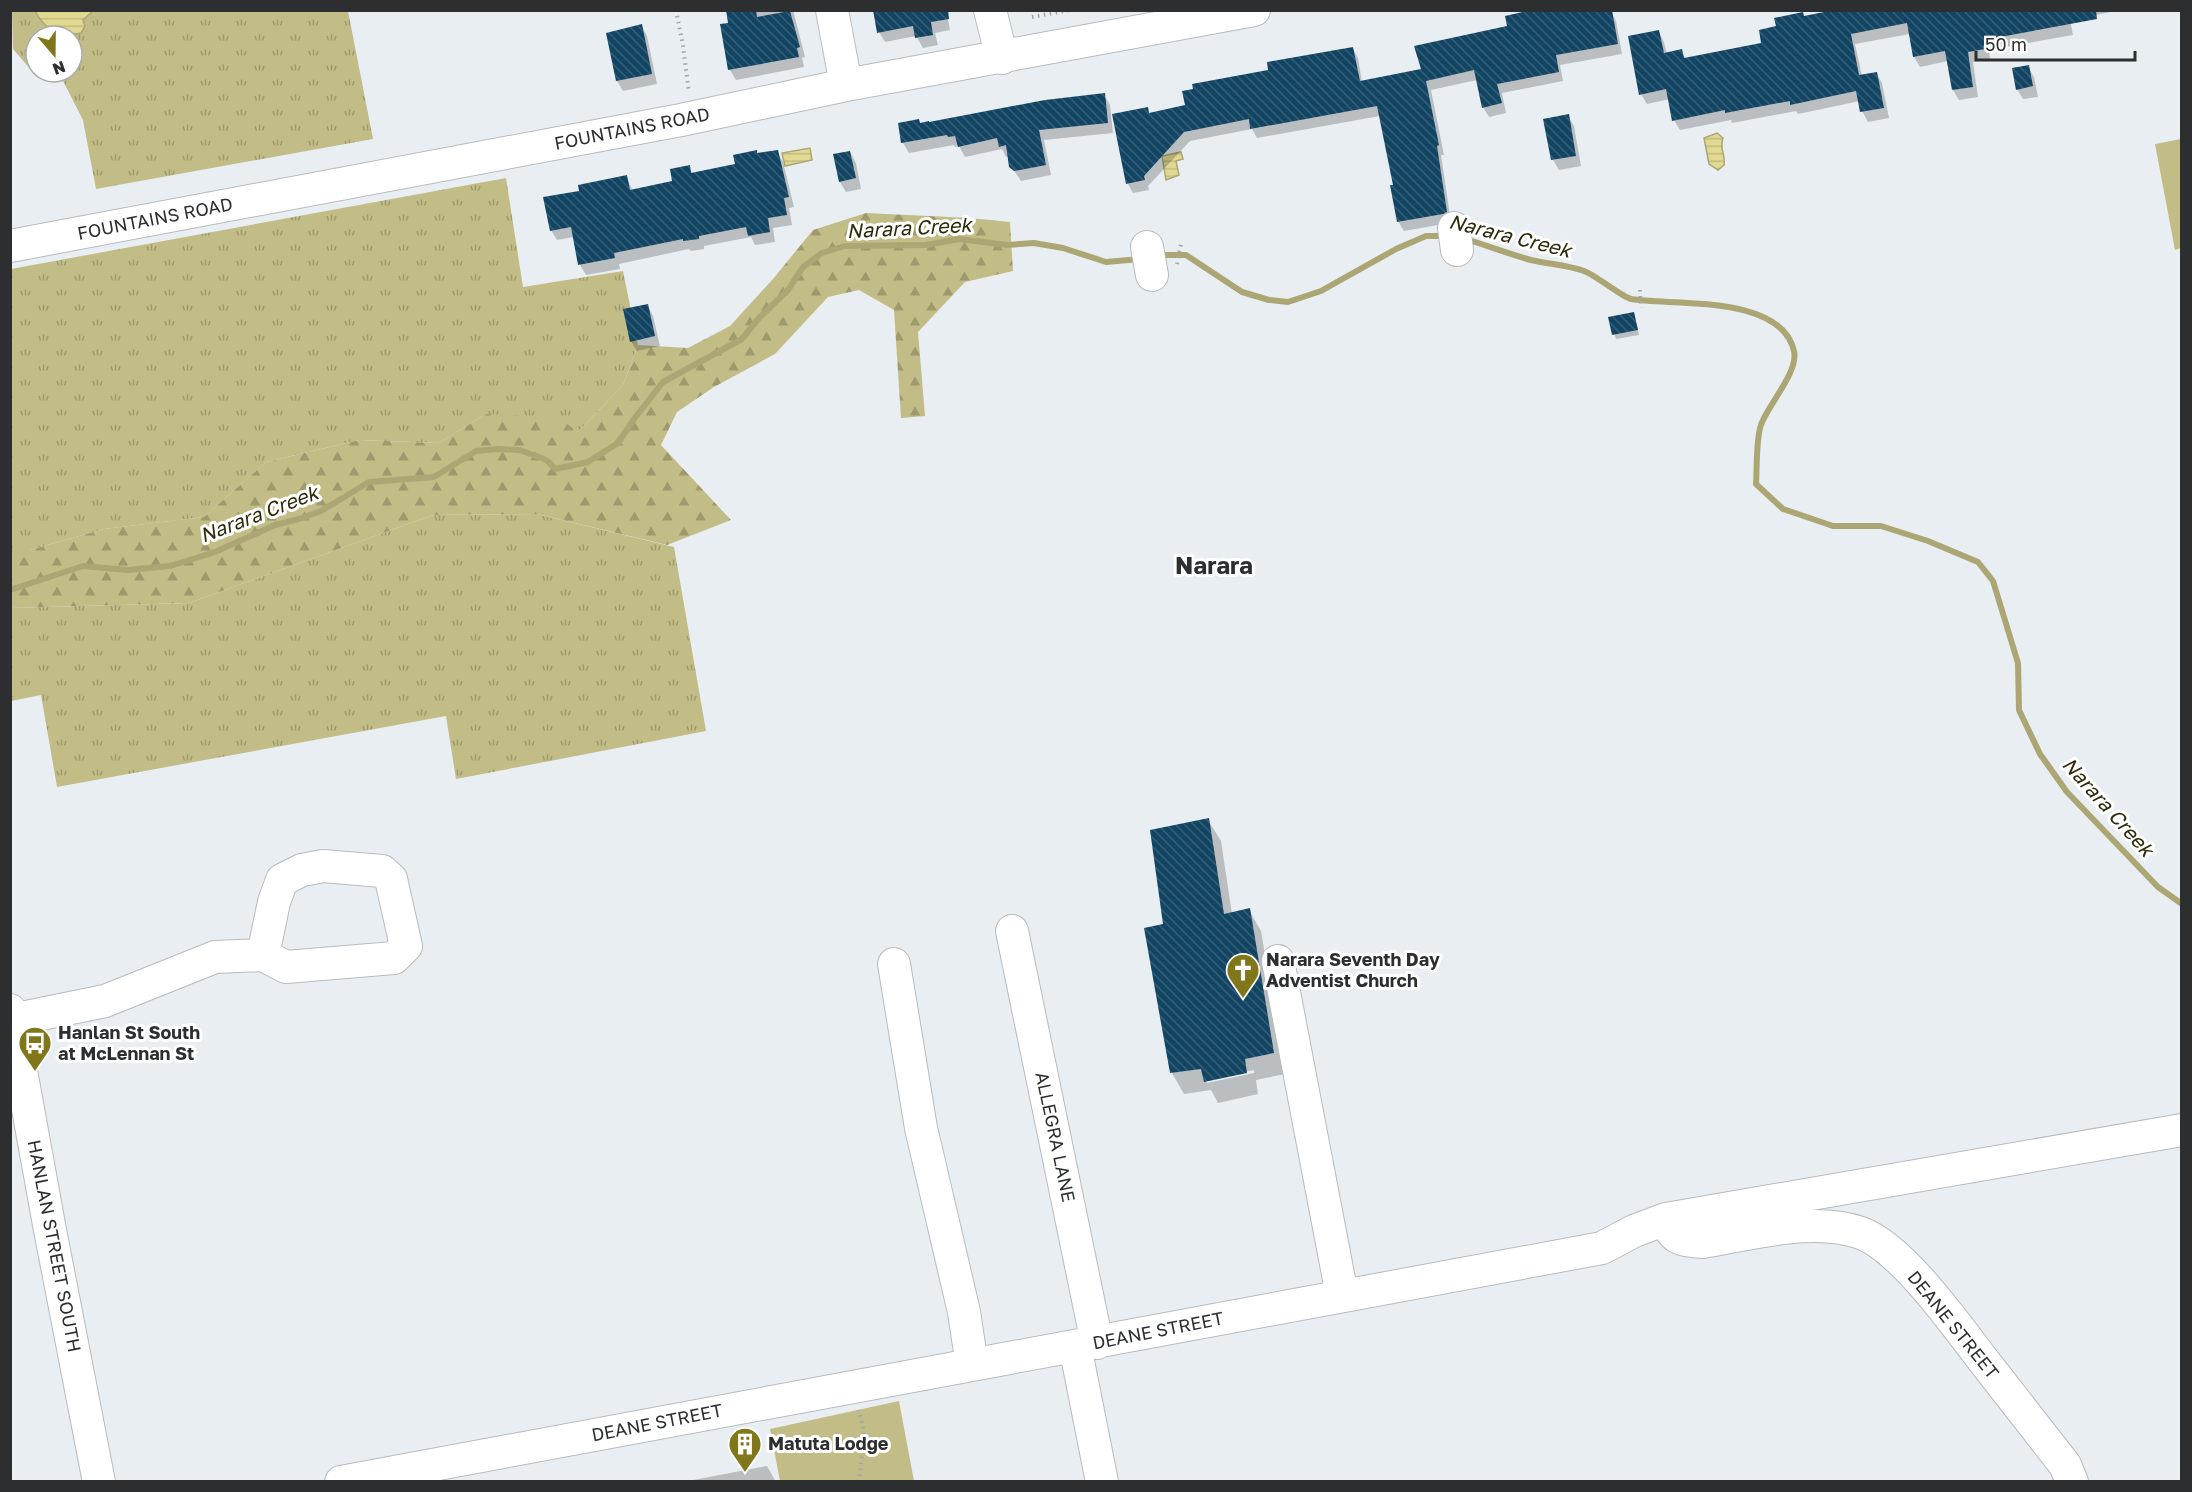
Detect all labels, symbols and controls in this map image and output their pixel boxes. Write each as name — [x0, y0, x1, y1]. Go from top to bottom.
north arrow — [24, 24, 84, 84]
scale bar — [1976, 24, 2135, 62]
text: 50 m — [1985, 33, 2027, 55]
text: N — [50, 57, 68, 80]
street label: FOUNTAINS ROAD — [552, 102, 711, 154]
street label: FOUNTAINS ROAD — [75, 192, 234, 244]
water label: Narara Creek — [1447, 208, 1576, 262]
water label: Narara Creek — [846, 212, 975, 242]
water label: Narara Creek — [196, 478, 324, 547]
district label: Narara — [1175, 550, 1253, 579]
water label: Narara Creek — [2058, 752, 2161, 863]
place label: Narara Seventh Day Adventist Church — [1266, 948, 1440, 991]
church icon: Narara Seventh Day Adventist Church — [1225, 952, 1261, 999]
place label: Hanlan St South at McLennan St — [58, 1021, 200, 1064]
bus stop icon: Hanlan St South at McLennan St — [17, 1025, 53, 1072]
street label: ALLEGRA LANE — [1031, 1070, 1081, 1204]
street label: HANLAN STREET SOUTH — [24, 1138, 86, 1354]
street label: DEANE STREET — [1903, 1266, 2004, 1383]
street label: DEANE STREET — [1091, 1307, 1225, 1353]
street label: DEANE STREET — [590, 1399, 724, 1445]
building icon: Matuta Lodge — [727, 1426, 763, 1473]
place label: Matuta Lodge — [768, 1432, 889, 1454]

